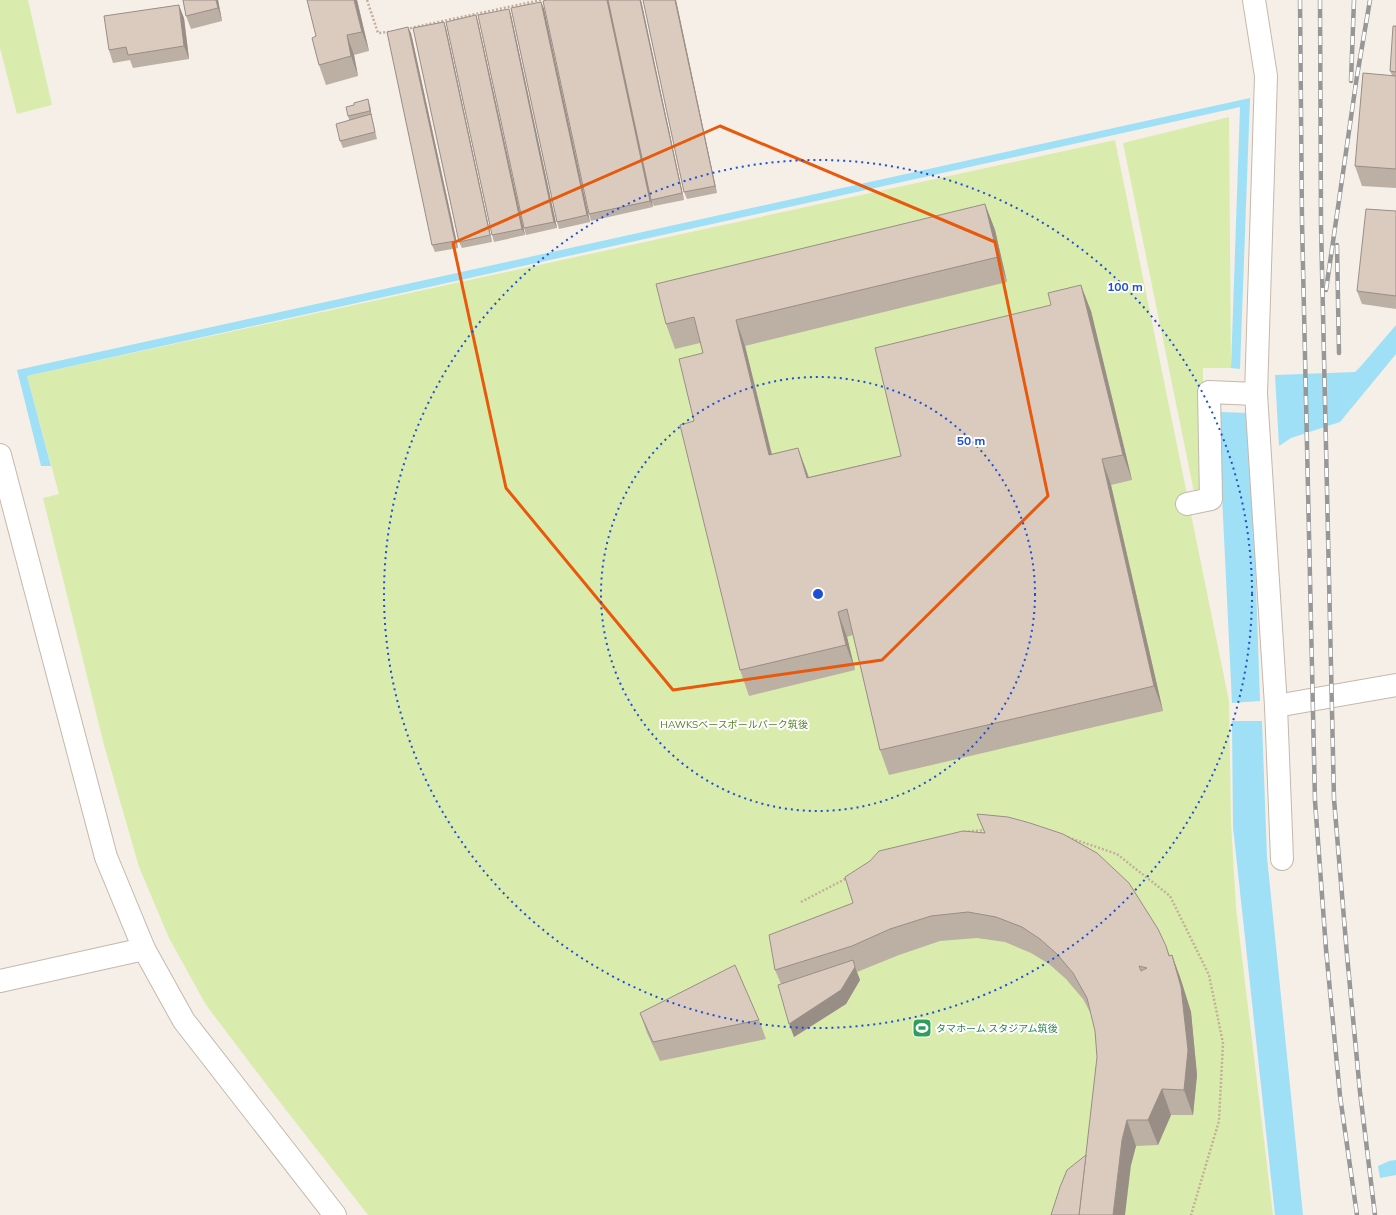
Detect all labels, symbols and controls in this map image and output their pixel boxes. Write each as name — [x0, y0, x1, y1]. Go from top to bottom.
text: 100 m — [1107, 279, 1143, 294]
text: 50 m — [957, 433, 985, 448]
centre of rings — [811, 587, 825, 601]
park label: HAWKSベースボールパーク筑後 — [660, 718, 808, 731]
sports icon: タマホーム スタジアム筑後 — [911, 1017, 933, 1039]
place label: タマホーム スタジアム筑後 — [936, 1022, 1058, 1035]

